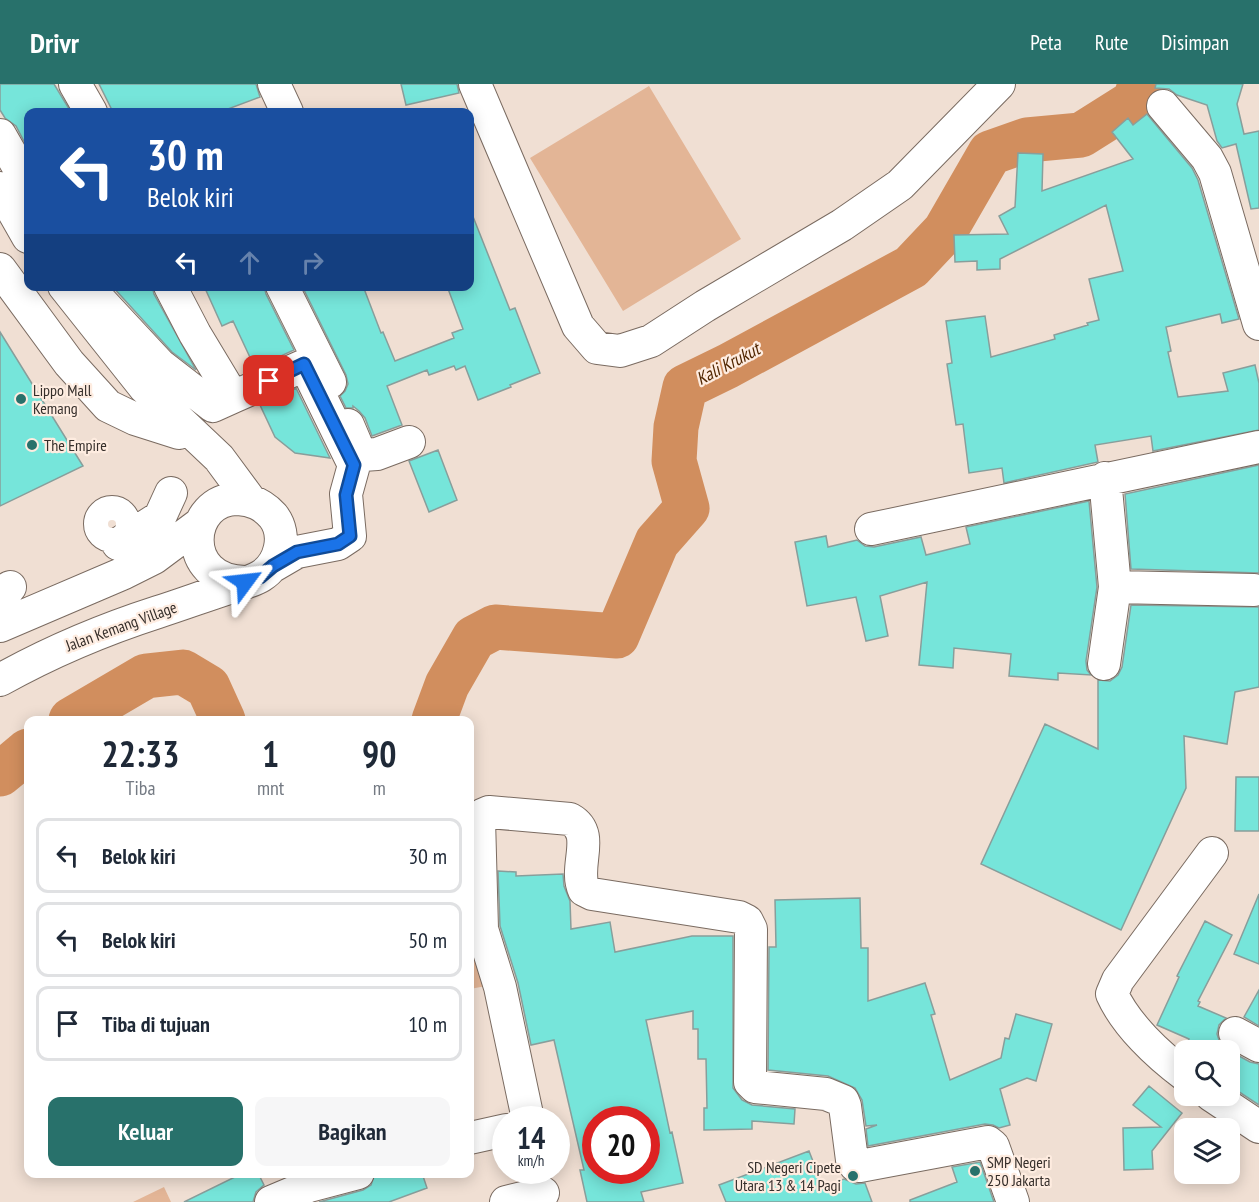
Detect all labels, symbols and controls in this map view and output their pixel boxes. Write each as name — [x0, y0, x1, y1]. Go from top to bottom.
text: Drivr — [30, 24, 79, 61]
text: Peta — [1030, 29, 1062, 56]
text: Rute — [1095, 29, 1128, 56]
text: Disimpan — [1161, 29, 1229, 56]
text: 30 m — [147, 127, 224, 182]
icon: left — [48, 132, 126, 210]
text: Belok kiri — [147, 180, 234, 214]
icon: left — [170, 246, 203, 279]
icon: ahead — [233, 246, 266, 279]
icon: right — [296, 246, 329, 279]
water label: Kali Krukut — [692, 336, 765, 390]
pin — [243, 355, 294, 406]
icon: arrive — [252, 364, 285, 397]
place label: Lippo Mall Kemang — [33, 380, 92, 418]
marker: Lippo Mall Kemang — [14, 392, 28, 406]
place label: The Empire — [44, 435, 107, 455]
marker: The Empire — [25, 438, 39, 452]
position arrow — [213, 550, 277, 614]
street label: Jalan Kemang Village — [62, 597, 179, 656]
text: 22:33 — [102, 730, 179, 777]
text: 1 — [262, 730, 279, 777]
text: 90 — [362, 730, 396, 777]
text: Tiba — [126, 775, 156, 801]
text: mnt — [257, 775, 284, 801]
text: m — [373, 775, 386, 801]
icon: left — [51, 839, 84, 872]
text: Belok kiri — [102, 842, 176, 870]
text: 30 m — [408, 842, 447, 870]
icon: left — [51, 923, 84, 956]
text: Belok kiri — [102, 926, 176, 954]
text: 50 m — [408, 926, 447, 954]
icon: arrive — [51, 1007, 84, 1040]
text: Tiba di tujuan — [102, 1010, 210, 1038]
text: 10 m — [408, 1010, 447, 1038]
map controls — [1174, 1040, 1240, 1184]
button: search — [1174, 1040, 1240, 1106]
button: Keluar — [48, 1097, 243, 1166]
button: Bagikan — [255, 1097, 450, 1166]
speed limit sign: 20 — [582, 1106, 660, 1184]
text: 14 — [517, 1118, 545, 1157]
button: layers — [1174, 1118, 1240, 1184]
text: km/h — [518, 1151, 544, 1170]
place label: SMP Negeri 250 Jakarta — [987, 1152, 1051, 1190]
place label: SD Negeri Cipete Utara 13 & 14 Pagi — [735, 1157, 841, 1195]
marker: SMP Negeri 250 Jakarta — [968, 1164, 982, 1178]
marker: SD Negeri Cipete Utara 13 & 14 Pagi — [846, 1169, 860, 1183]

